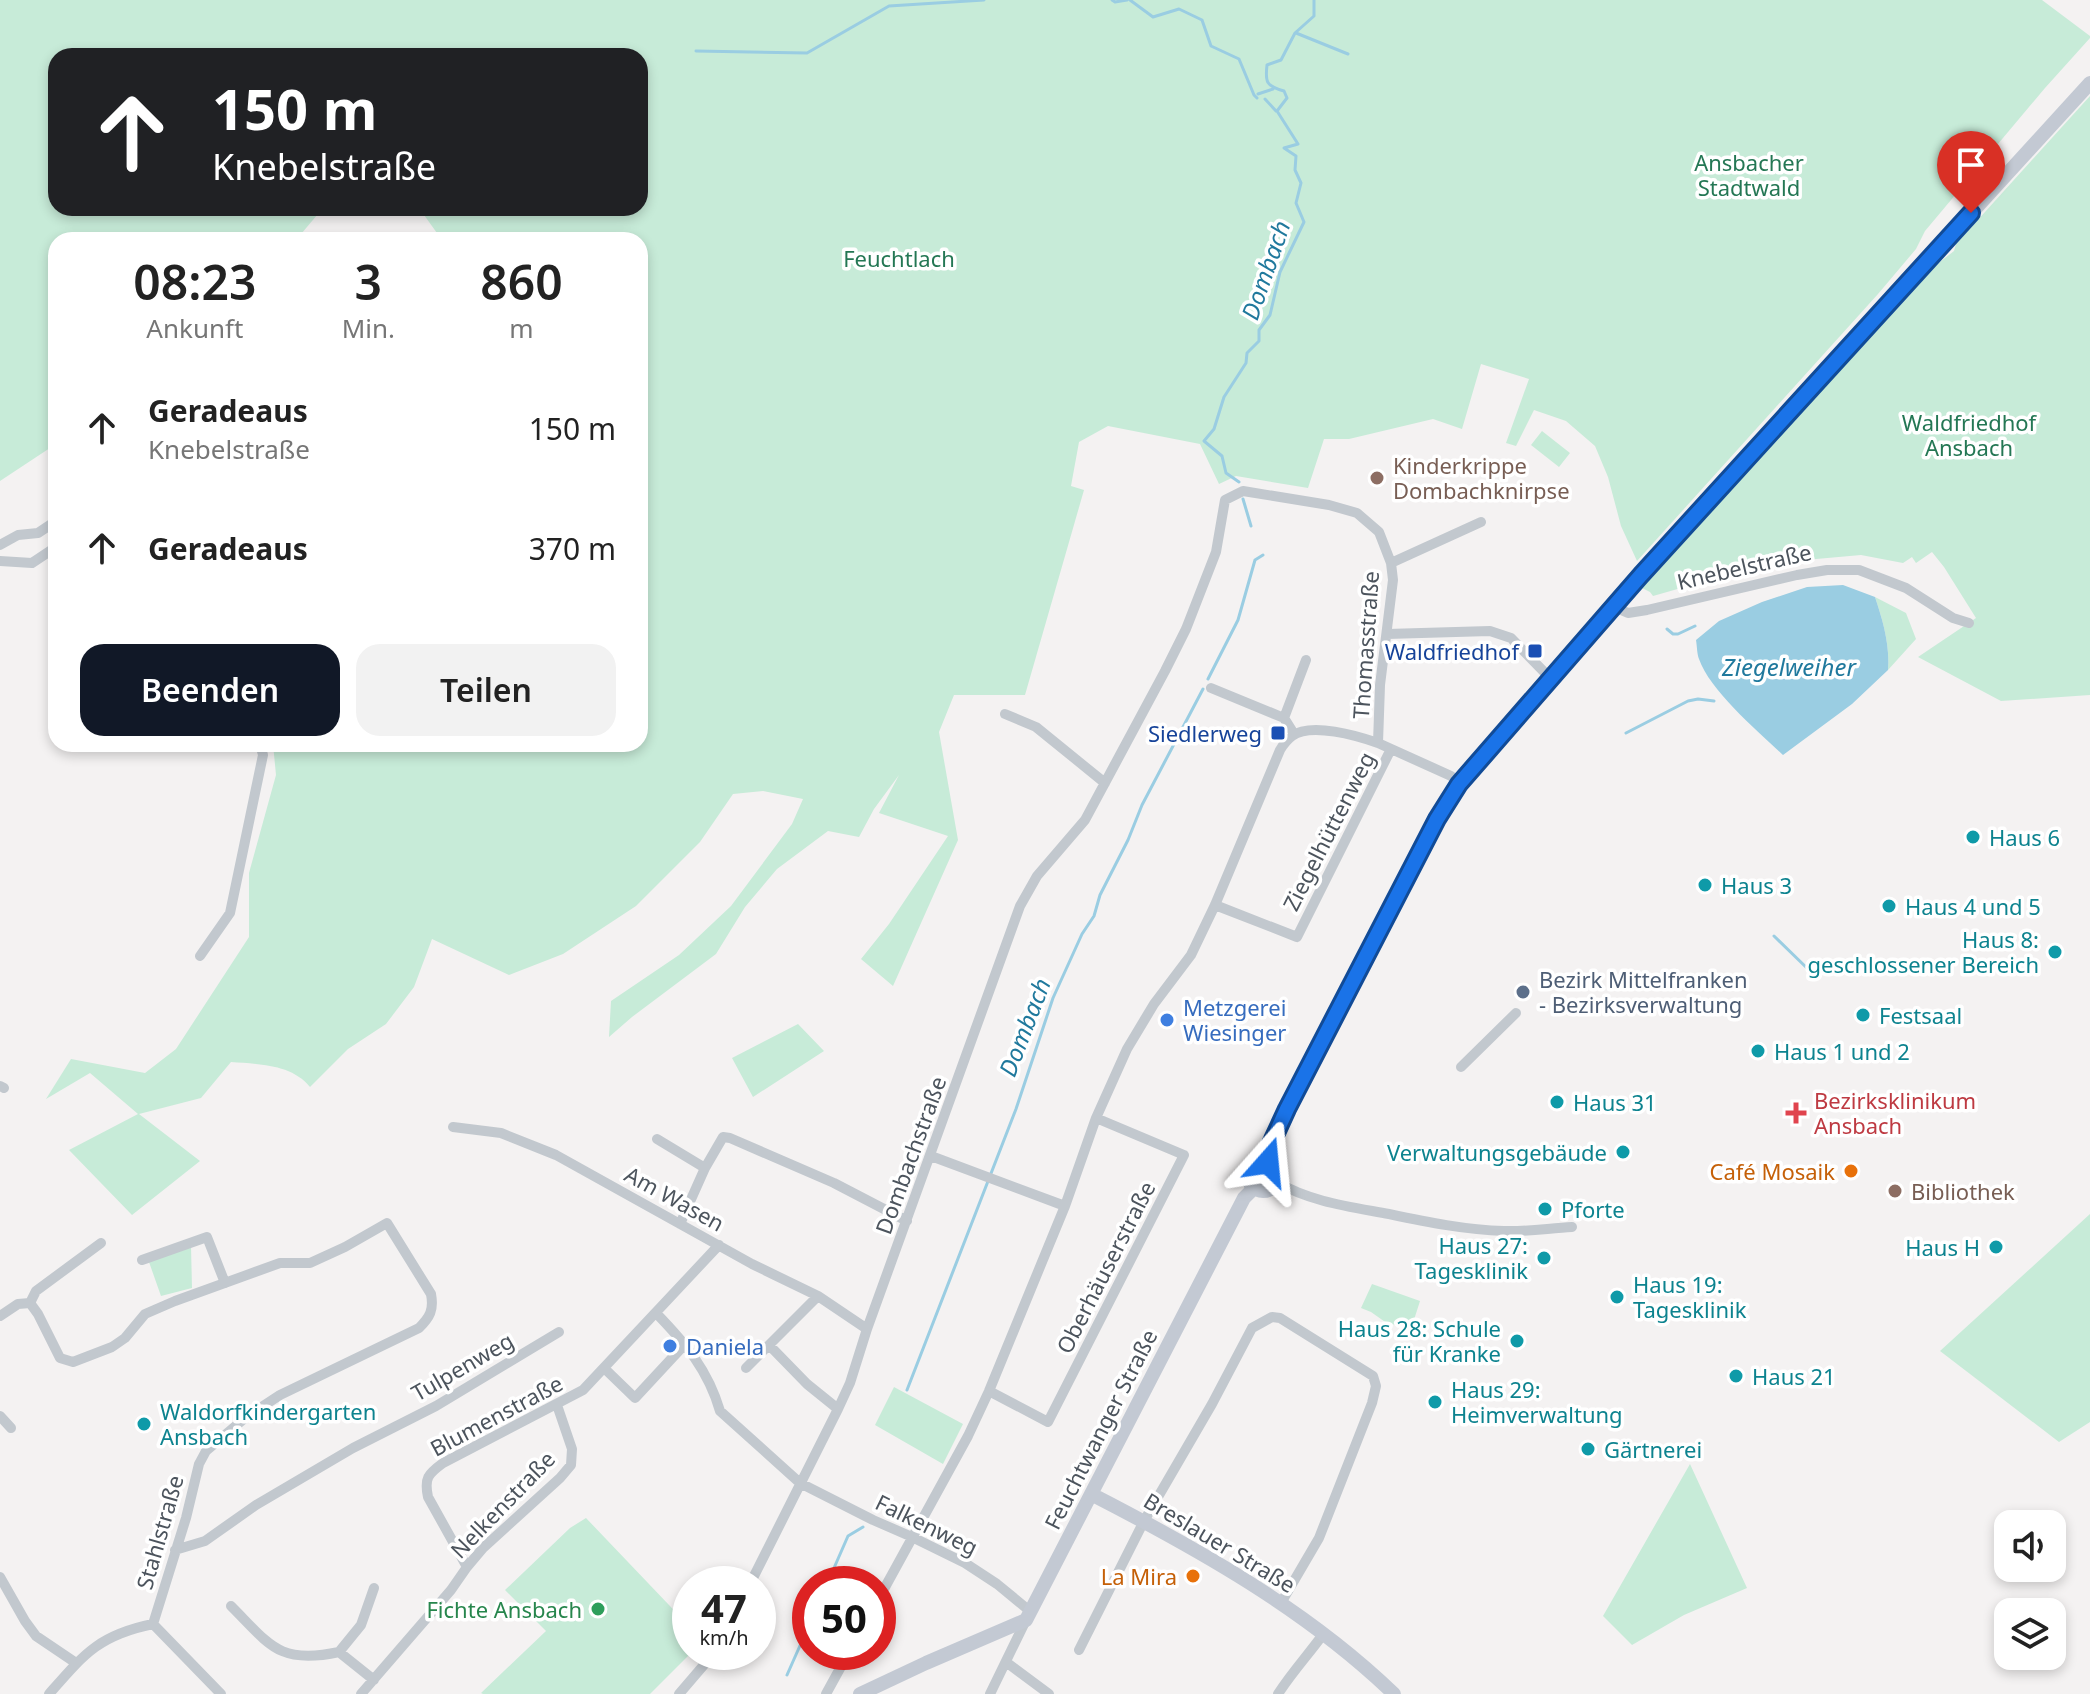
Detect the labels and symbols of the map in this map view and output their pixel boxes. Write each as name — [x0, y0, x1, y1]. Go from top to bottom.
pin — [1937, 131, 2005, 213]
park label: Ansbacher Stadtwald — [1694, 147, 1804, 202]
water label: Dombach — [1233, 216, 1297, 324]
park label: Feuchtlach — [843, 243, 955, 273]
park label: Waldfriedhof Ansbach — [1902, 407, 2038, 462]
place label: Kinderkrippe Dombachknirpse — [1393, 450, 1570, 505]
marker: Kinderkrippe Dombachknirpse — [1368, 469, 1386, 487]
street label: Knebelstraße — [1674, 536, 1814, 596]
street label: Thomasstraße — [1345, 570, 1385, 720]
place label: Waldfriedhof — [1385, 636, 1520, 666]
marker: Waldfriedhof — [1526, 642, 1544, 660]
water label: Ziegelweiher — [1721, 650, 1857, 683]
place label: Siedlerweg — [1148, 718, 1262, 748]
marker: Siedlerweg — [1269, 724, 1287, 742]
street label: Ziegelhüttenweg — [1275, 746, 1381, 916]
place label: Haus 6 — [1989, 822, 2060, 852]
marker: Haus 6 — [1964, 828, 1982, 846]
place label: Haus 3 — [1721, 870, 1792, 900]
marker: Haus 3 — [1696, 876, 1714, 894]
place label: Haus 4 und 5 — [1905, 891, 2041, 921]
marker: Haus 4 und 5 — [1880, 897, 1898, 915]
place label: Haus 8: geschlossener Bereich — [1807, 924, 2039, 979]
marker: Haus 8: geschlossener Bereich — [2046, 943, 2064, 961]
place label: Bezirk Mittelfranken - Bezirksverwaltung — [1539, 964, 1748, 1019]
water label: Dombach — [990, 973, 1058, 1081]
marker: Bezirk Mittelfranken - Bezirksverwaltung — [1514, 983, 1532, 1001]
place label: Metzgerei Wiesinger — [1183, 992, 1286, 1047]
place label: Festsaal — [1879, 1000, 1962, 1030]
marker: Festsaal — [1854, 1006, 1872, 1024]
marker: Metzgerei Wiesinger — [1158, 1011, 1176, 1029]
place label: Haus 1 und 2 — [1774, 1036, 1910, 1066]
marker: Haus 1 und 2 — [1749, 1042, 1767, 1060]
street label: Dombachstraße — [868, 1072, 952, 1238]
place label: Bezirksklinikum Ansbach — [1814, 1085, 1976, 1140]
place label: Haus 31 — [1573, 1087, 1657, 1117]
marker: Haus 31 — [1548, 1093, 1566, 1111]
marker: Bezirksklinikum Ansbach — [1785, 1102, 1807, 1124]
position arrow — [1226, 1120, 1310, 1204]
place label: Verwaltungsgebäude — [1387, 1137, 1607, 1167]
marker: Verwaltungsgebäude — [1614, 1143, 1632, 1161]
place label: Café Mosaik — [1709, 1156, 1835, 1186]
street label: Am Wasen — [620, 1158, 730, 1238]
marker: Café Mosaik — [1842, 1162, 1860, 1180]
street label: Oberhäuserstraße — [1049, 1176, 1161, 1358]
place label: Bibliothek — [1911, 1176, 2015, 1206]
marker: Bibliothek — [1886, 1182, 1904, 1200]
place label: Pforte — [1561, 1194, 1625, 1224]
marker: Pforte — [1536, 1200, 1554, 1218]
place label: Haus 27: Tagesklinik — [1415, 1230, 1528, 1285]
place label: Haus H — [1905, 1232, 1980, 1262]
marker: Haus H — [1987, 1238, 2005, 1256]
marker: Haus 27: Tagesklinik — [1535, 1249, 1553, 1267]
place label: Haus 19: Tagesklinik — [1633, 1269, 1747, 1324]
marker: Haus 19: Tagesklinik — [1608, 1288, 1626, 1306]
place label: Haus 28: Schule für Kranke — [1338, 1313, 1501, 1368]
street label: Feuchtwanger Straße — [1037, 1324, 1163, 1534]
street label: Tulpenweg — [405, 1325, 519, 1407]
place label: Daniela — [686, 1331, 764, 1361]
marker: Haus 28: Schule für Kranke — [1508, 1332, 1526, 1350]
marker: Daniela — [661, 1337, 679, 1355]
place label: Haus 21 — [1752, 1361, 1836, 1391]
marker: Haus 21 — [1727, 1367, 1745, 1385]
street label: Blumenstraße — [425, 1368, 567, 1462]
place label: Haus 29: Heimverwaltung — [1451, 1374, 1623, 1429]
marker: Haus 29: Heimverwaltung — [1426, 1393, 1444, 1411]
place label: Waldorfkindergarten Ansbach — [160, 1396, 376, 1451]
marker: Waldorfkindergarten Ansbach — [135, 1415, 153, 1433]
place label: Gärtnerei — [1604, 1434, 1702, 1464]
marker: Gärtnerei — [1579, 1440, 1597, 1458]
street label: Nelkenstraße — [443, 1444, 561, 1564]
street label: Stahlstraße — [128, 1471, 190, 1593]
street label: Breslauer Straße — [1139, 1485, 1301, 1599]
street label: Falkenweg — [871, 1486, 983, 1562]
place label: La Mira — [1101, 1561, 1177, 1591]
speed limit sign: 50 — [792, 1566, 896, 1670]
marker: La Mira — [1184, 1567, 1202, 1585]
place label: Fichte Ansbach — [426, 1594, 582, 1624]
marker: Fichte Ansbach — [589, 1600, 607, 1618]

